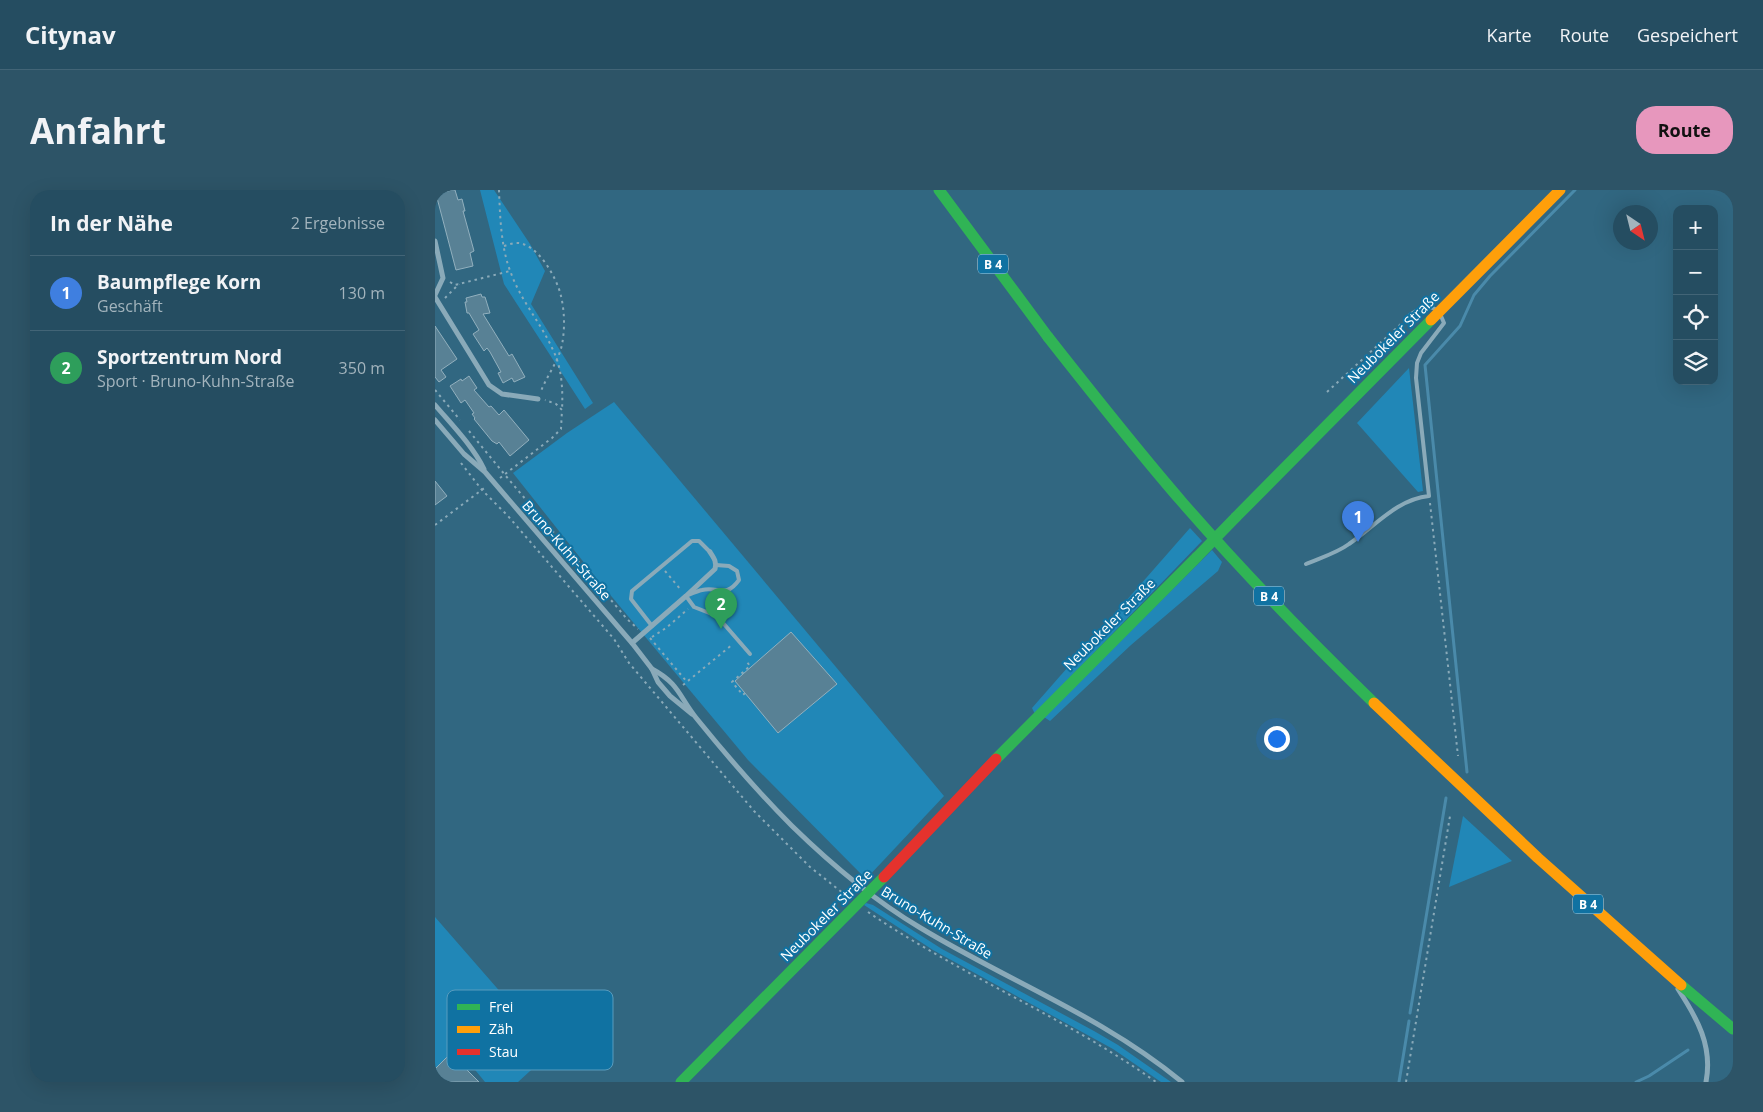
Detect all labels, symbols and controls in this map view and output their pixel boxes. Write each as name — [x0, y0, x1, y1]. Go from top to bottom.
text: Citynav — [25, 18, 116, 51]
text: Karte — [1487, 23, 1532, 47]
text: Route — [1560, 23, 1609, 47]
text: Gespeichert — [1637, 23, 1738, 47]
button: Route — [1636, 106, 1733, 154]
text: Anfahrt — [30, 107, 166, 154]
north arrow — [1613, 205, 1658, 250]
map controls — [1673, 205, 1718, 385]
button: + — [1673, 205, 1718, 250]
text: In der Nähe — [50, 209, 173, 237]
text: 2 Ergebnisse — [291, 212, 385, 234]
button: − — [1673, 250, 1718, 295]
road number: B 4 — [978, 254, 1008, 274]
text: Baumpflege Korn — [97, 269, 261, 295]
text: 1 — [61, 282, 71, 304]
text: 130 m — [339, 282, 385, 304]
street label: Neubokeler Straße — [1343, 287, 1443, 387]
text: Geschäft — [97, 295, 163, 317]
button: locate — [1673, 295, 1718, 340]
button: layers — [1673, 340, 1718, 385]
text: Sportzentrum Nord — [97, 344, 282, 370]
text: 2 — [61, 357, 71, 379]
text: 350 m — [339, 357, 385, 379]
text: Sport · Bruno-Kuhn-Straße — [97, 370, 294, 392]
street label: Bruno-Kuhn-Straße — [518, 496, 616, 604]
pin: 1 — [1342, 501, 1374, 542]
street label: Neubokeler Straße — [1059, 574, 1159, 674]
road number: B 4 — [1254, 586, 1284, 606]
pin: 2 — [705, 588, 737, 629]
your location — [1264, 726, 1290, 752]
street label: Neubokeler Straße — [776, 865, 876, 965]
street label: Bruno-Kuhn-Straße — [878, 881, 996, 963]
road number: B 4 — [1573, 894, 1603, 914]
legend — [447, 990, 613, 1070]
text: Frei — [489, 997, 513, 1016]
text: Zäh — [489, 1019, 513, 1038]
text: Stau — [489, 1042, 518, 1061]

